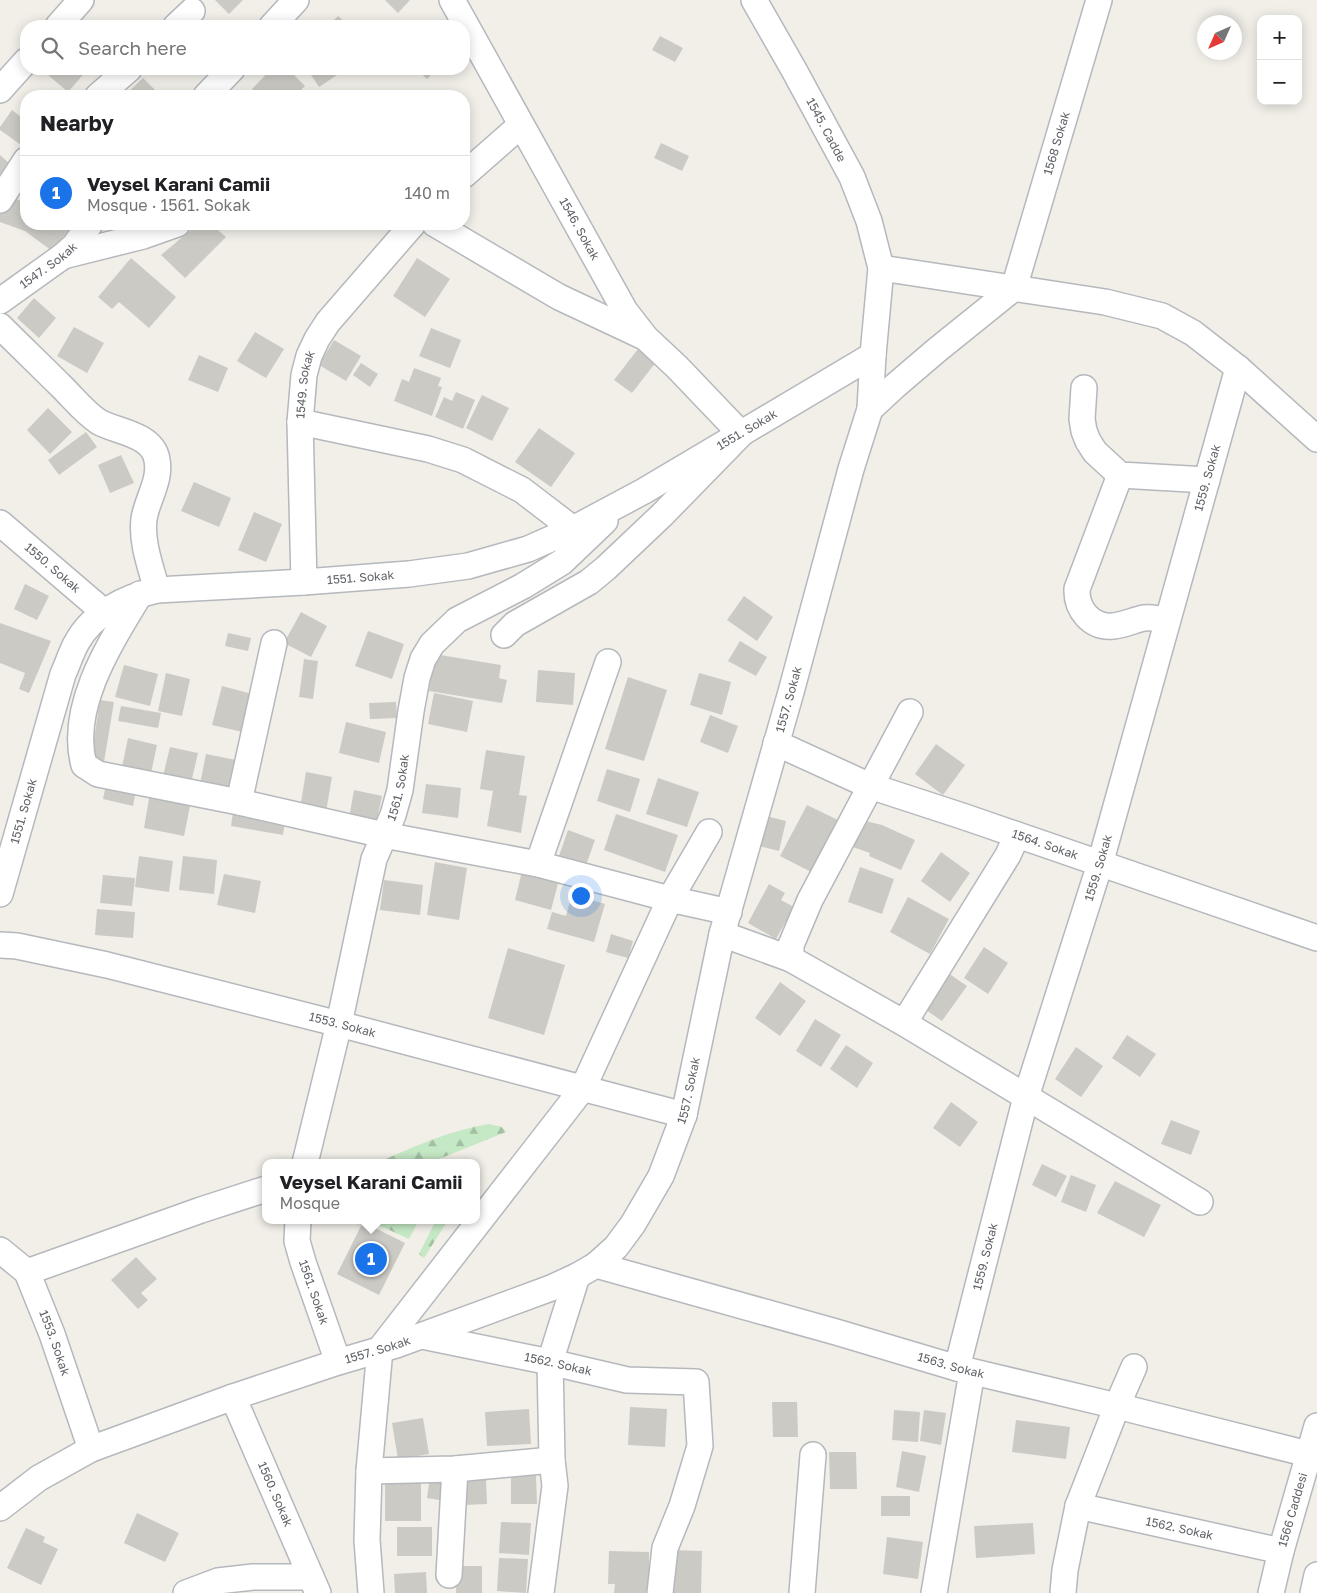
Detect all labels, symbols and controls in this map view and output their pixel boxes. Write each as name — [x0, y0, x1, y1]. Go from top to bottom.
north arrow — [1197, 15, 1242, 60]
map controls — [1257, 15, 1302, 105]
button: + — [1257, 15, 1302, 60]
search box — [20, 20, 470, 75]
icon: search — [38, 34, 66, 62]
text: Search here — [78, 36, 187, 59]
button: − — [1257, 60, 1302, 105]
street label: 1545. Cadde — [803, 95, 850, 164]
street label: 1568 Sokak — [1040, 109, 1073, 177]
text: Nearby — [40, 110, 114, 136]
text: Veysel Karani Camii — [87, 172, 270, 195]
text: 1 — [52, 183, 60, 203]
text: 140 m — [404, 183, 450, 203]
text: Mosque · 1561. Sokak — [87, 195, 251, 215]
street label: 1546. Sokak — [556, 195, 603, 263]
street label: 1547. Sokak — [16, 239, 80, 292]
street label: 1549. Sokak — [292, 347, 318, 419]
street label: 1551. Sokak — [714, 406, 780, 453]
street label: 1559. Sokak — [1191, 442, 1223, 513]
street label: 1550. Sokak — [22, 539, 84, 596]
street label: 1551. Sokak — [326, 567, 395, 587]
street label: 1557. Sokak — [772, 664, 805, 734]
street label: 1561. Sokak — [383, 753, 412, 823]
street label: 1551. Sokak — [7, 777, 40, 846]
street label: 1564. Sokak — [1010, 826, 1081, 862]
street label: 1559. Sokak — [1081, 832, 1115, 903]
your location — [568, 883, 594, 909]
street label: 1553. Sokak — [308, 1009, 378, 1040]
street label: 1557. Sokak — [673, 1056, 703, 1126]
popup — [262, 1159, 480, 1224]
text: Veysel Karani Camii — [279, 1170, 463, 1193]
text: Mosque — [279, 1193, 340, 1213]
street label: 1559. Sokak — [969, 1221, 1001, 1292]
pin: 1 — [355, 1240, 387, 1278]
street label: 1561. Sokak — [296, 1258, 332, 1327]
street label: 1553. Sokak — [36, 1308, 74, 1378]
street label: 1557. Sokak — [343, 1332, 413, 1367]
street label: 1562. Sokak — [523, 1349, 594, 1379]
street label: 1563. Sokak — [916, 1349, 986, 1381]
street label: 1560. Sokak — [255, 1459, 296, 1529]
street label: 1566 Caddesi — [1275, 1471, 1310, 1549]
street label: 1562. Sokak — [1144, 1513, 1215, 1543]

